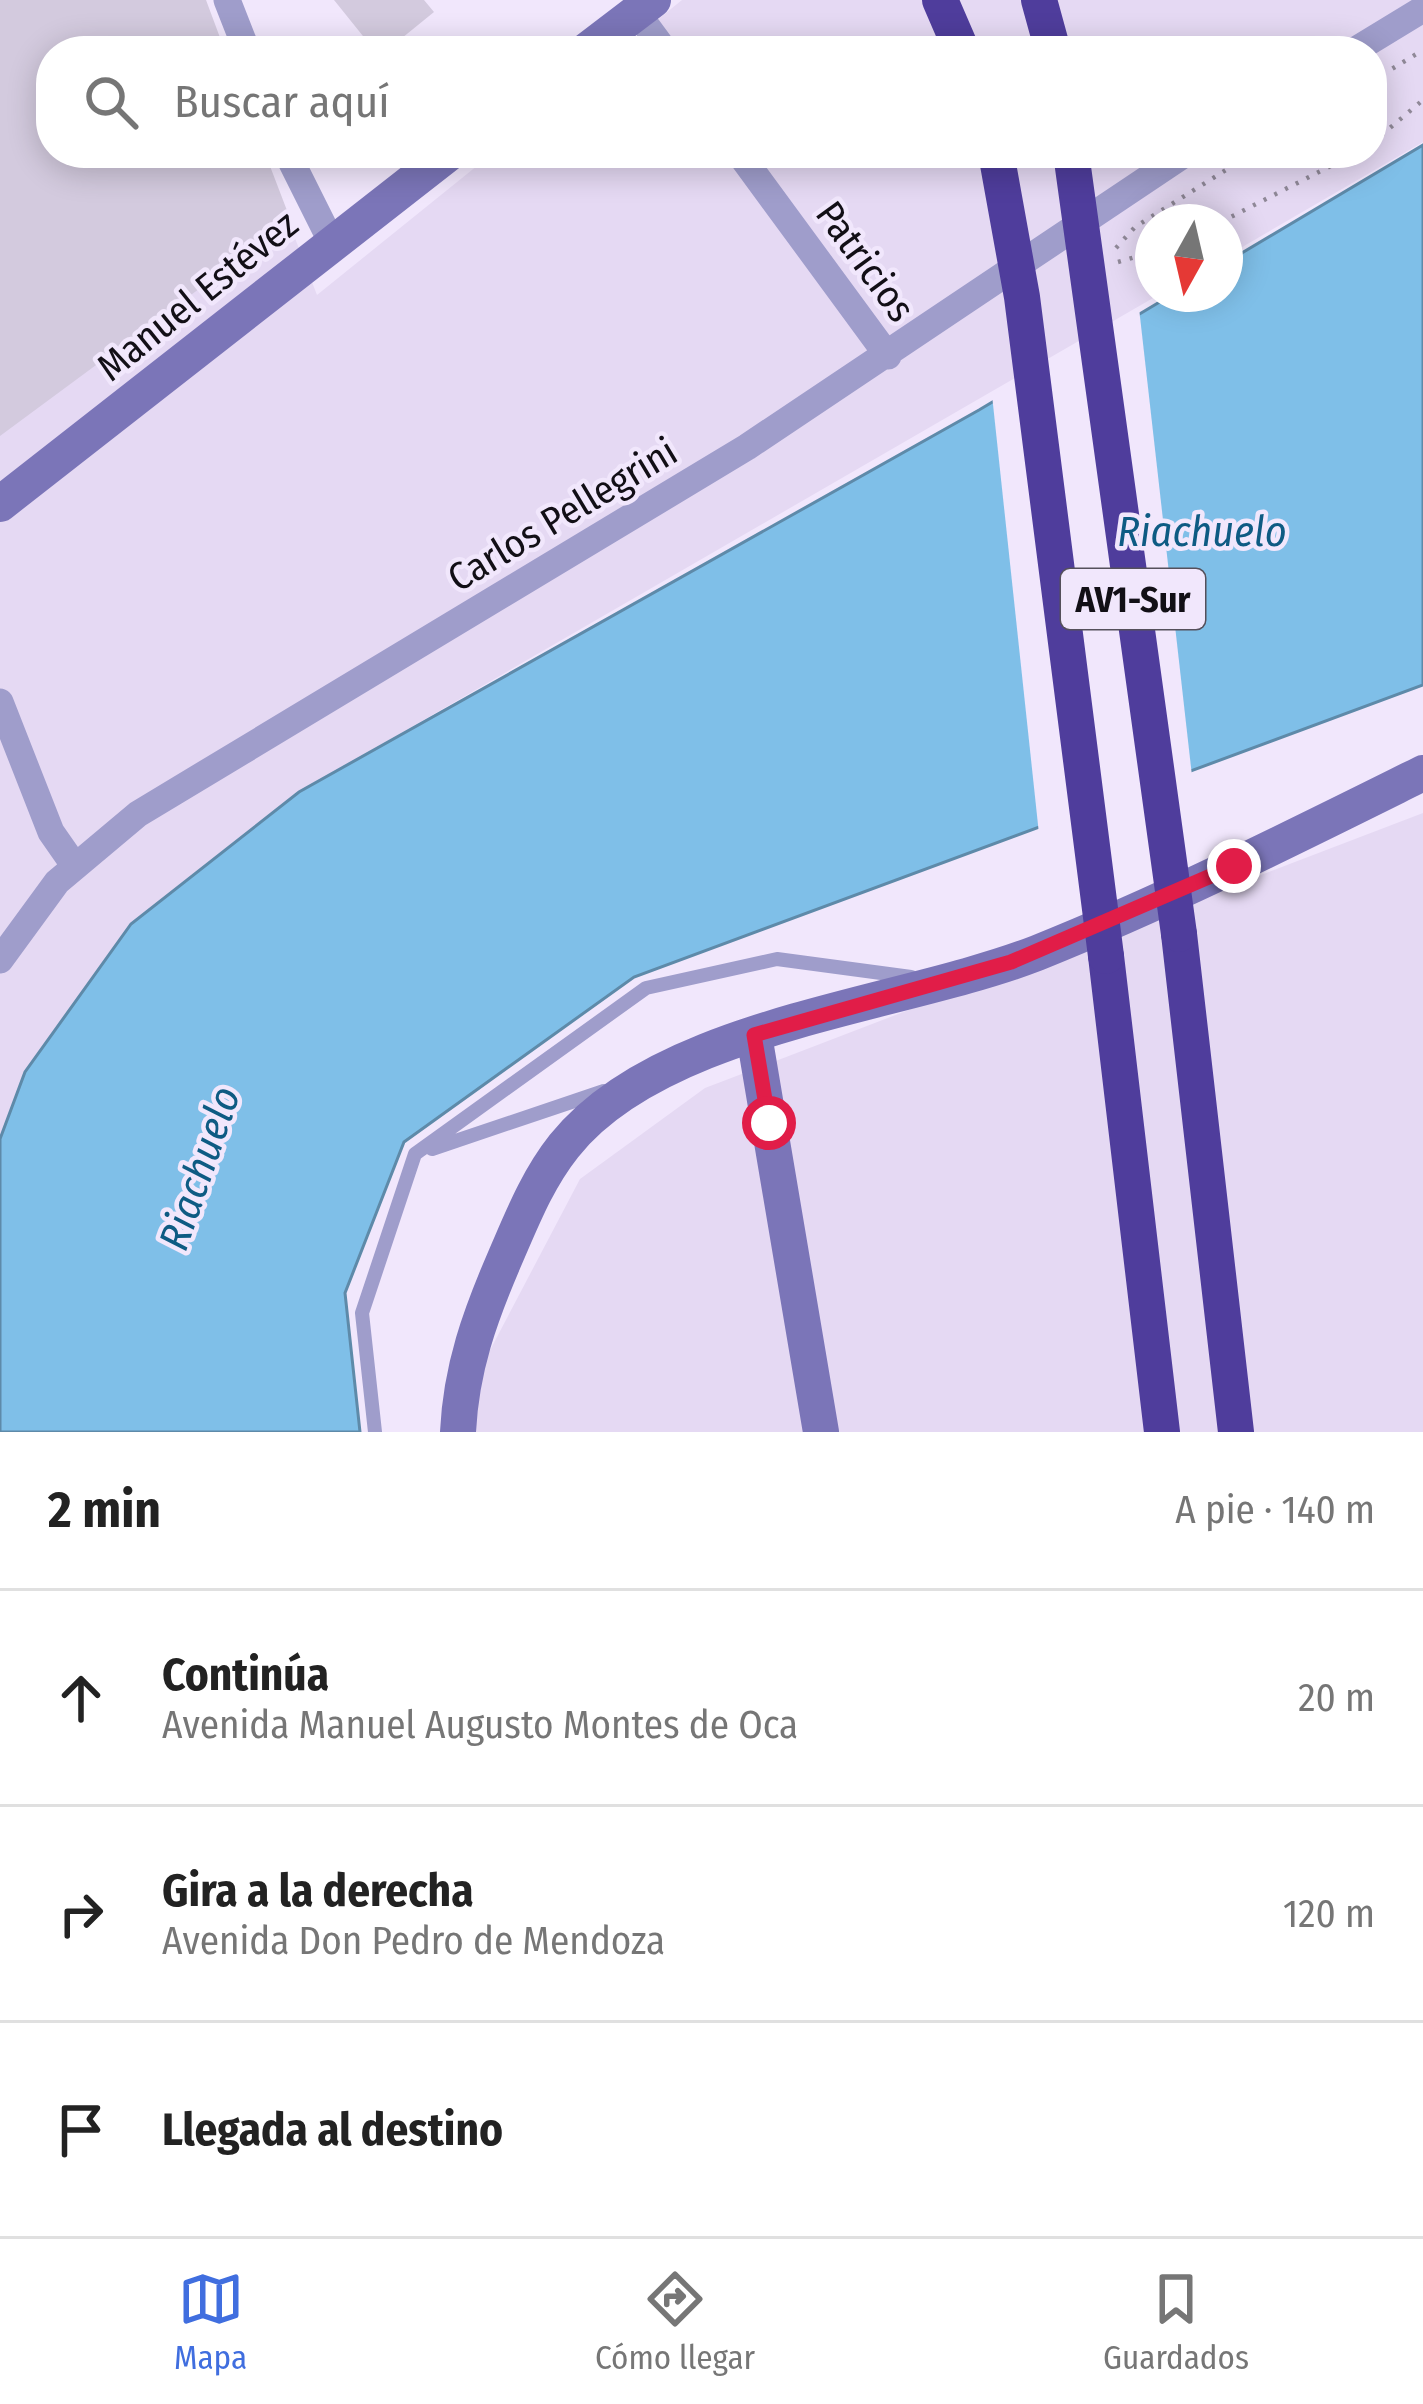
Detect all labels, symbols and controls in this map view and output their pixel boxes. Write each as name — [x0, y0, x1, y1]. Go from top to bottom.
search box — [36, 36, 1387, 168]
icon: search — [78, 69, 144, 135]
text: Buscar aquí — [174, 75, 390, 129]
street label: Patricios — [806, 193, 924, 331]
street label: Manuel Estévez — [88, 201, 307, 390]
north arrow — [1135, 204, 1243, 312]
street label: Carlos Pellegrini — [440, 428, 685, 601]
water label: Riachuelo — [1117, 507, 1287, 557]
road number: AV1-Sur — [1061, 569, 1205, 629]
route end — [1207, 839, 1261, 893]
water label: Riachuelo — [149, 1080, 251, 1257]
route start — [742, 1096, 796, 1150]
text: 2 min — [48, 1479, 161, 1541]
text: A pie · 140 m — [1175, 1487, 1375, 1533]
text: Continúa — [162, 1648, 329, 1702]
icon: ahead — [48, 1665, 114, 1731]
text: 20 m — [1298, 1675, 1375, 1721]
text: Avenida Manuel Augusto Montes de Oca — [162, 1702, 798, 1748]
text: Gira a la derecha — [162, 1864, 474, 1918]
icon: right — [48, 1881, 114, 1947]
text: 120 m — [1283, 1891, 1375, 1937]
text: Avenida Don Pedro de Mendoza — [162, 1918, 665, 1964]
icon: arrive — [48, 2097, 114, 2163]
text: Llegada al destino — [162, 2103, 503, 2157]
tab: Mapa — [174, 2266, 247, 2378]
tab: Cómo llegar — [595, 2266, 755, 2378]
tab: Guardados — [1103, 2266, 1249, 2378]

